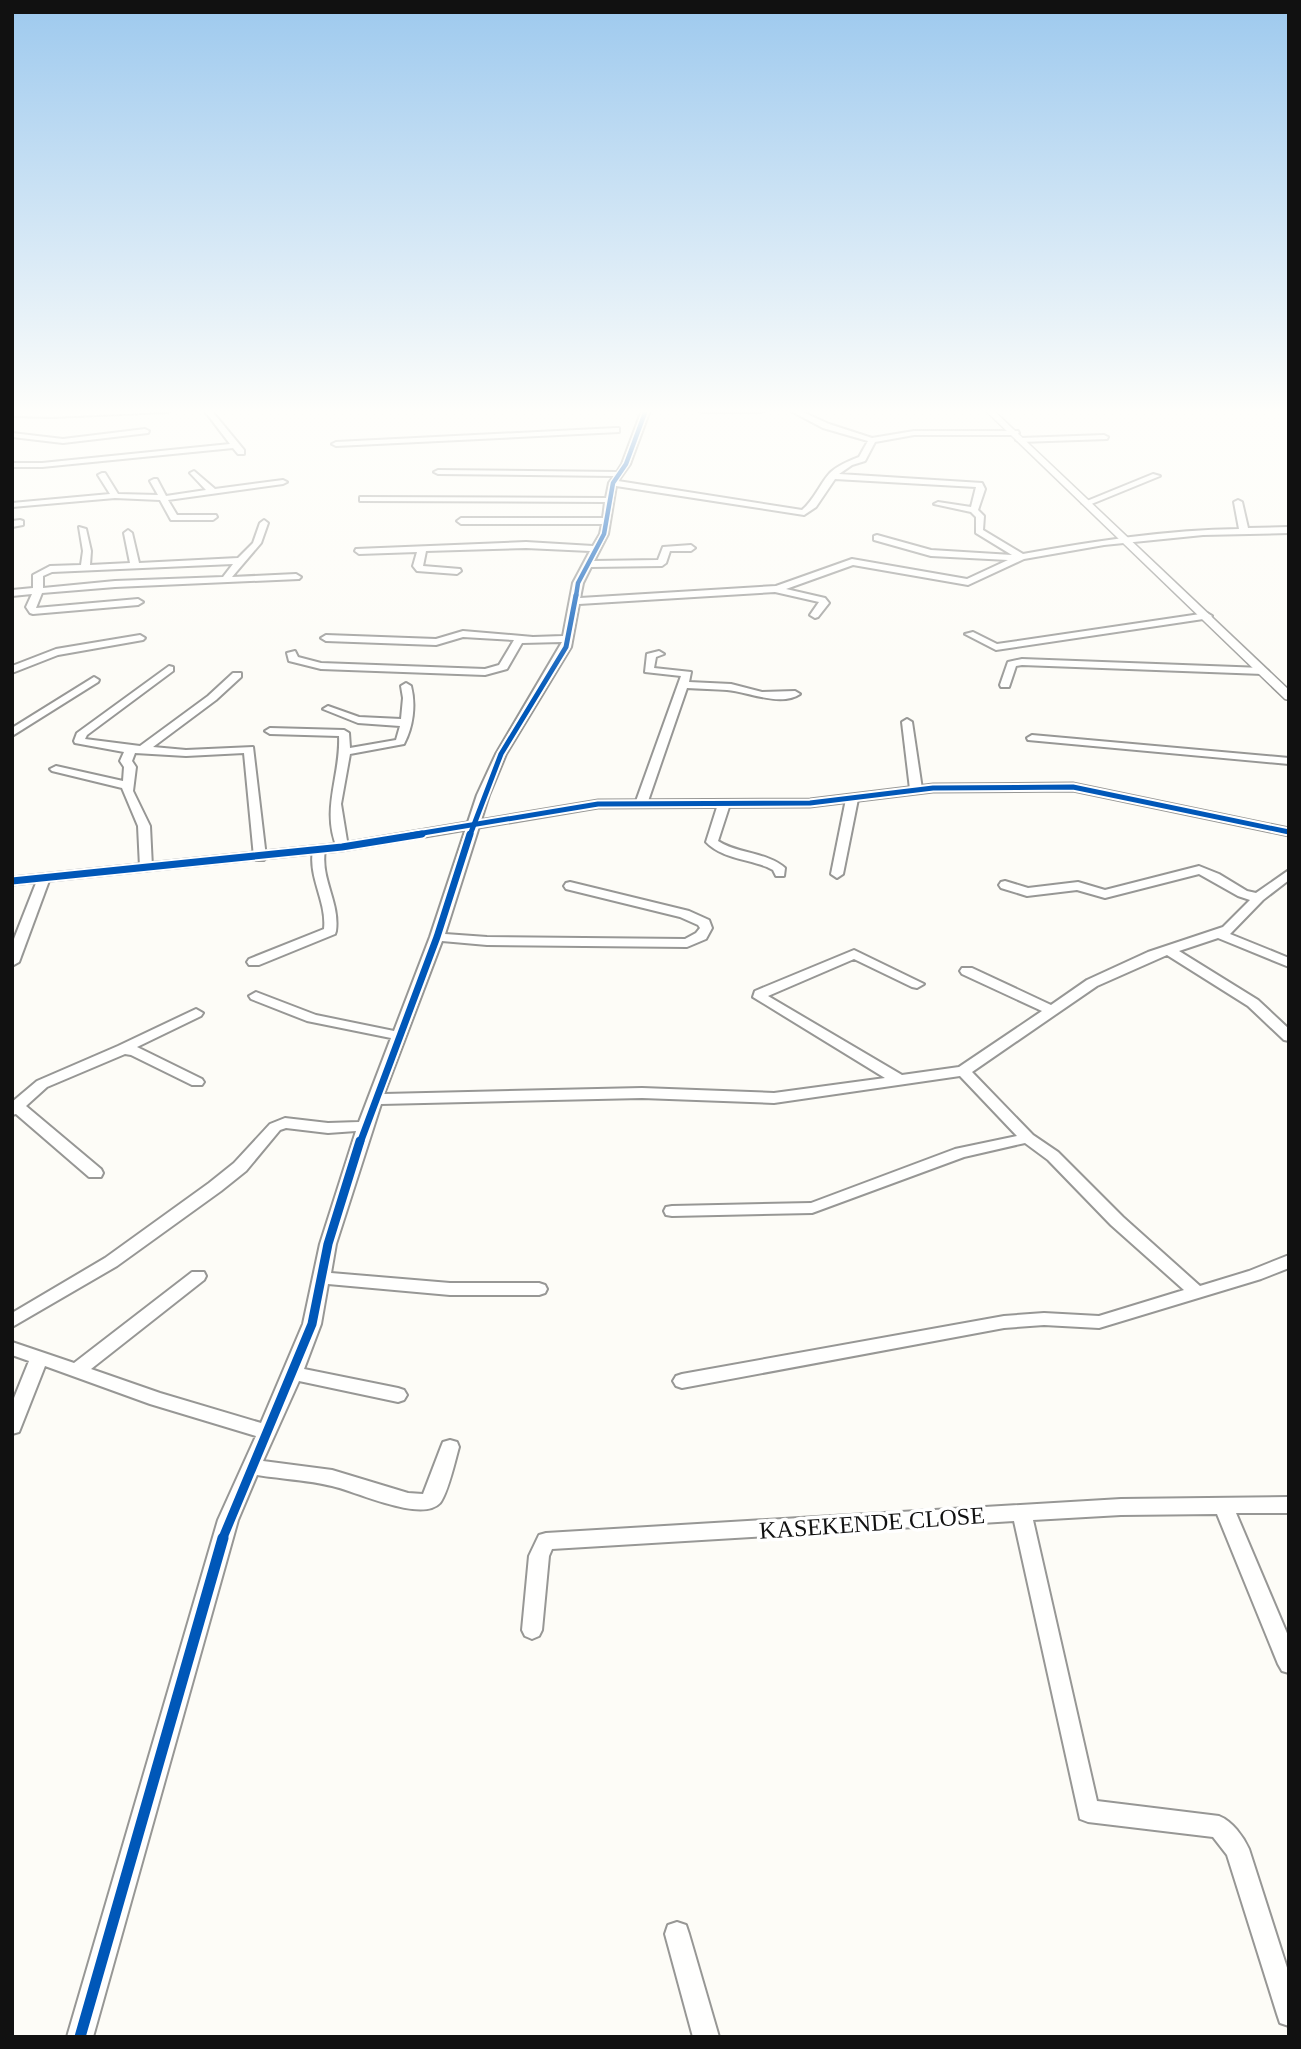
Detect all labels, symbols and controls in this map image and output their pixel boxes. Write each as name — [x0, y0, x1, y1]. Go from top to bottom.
street label: KASEKENDE CLOSE — [758, 1502, 986, 1544]

